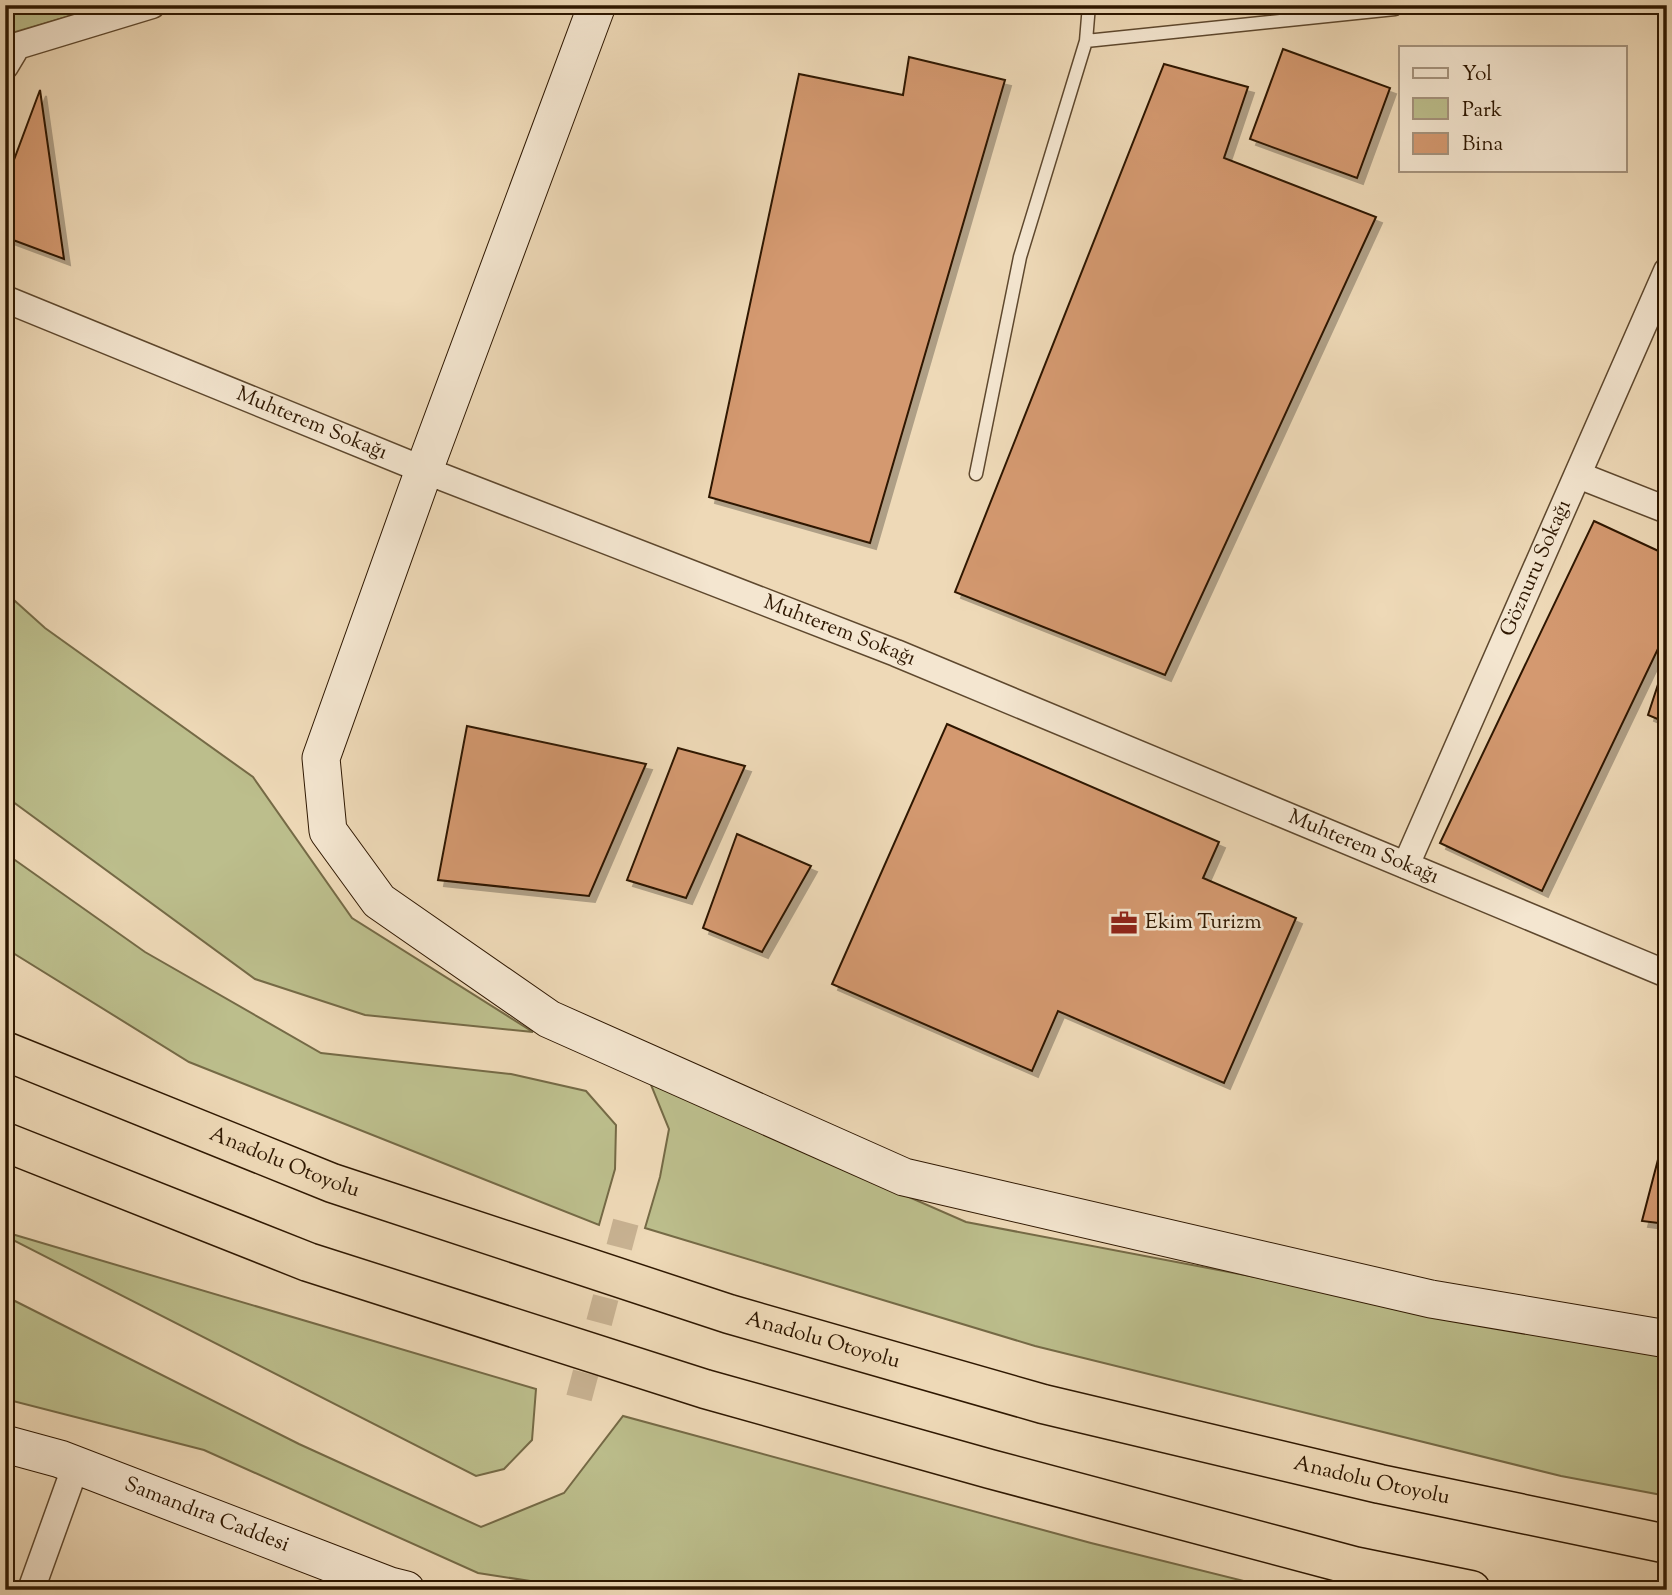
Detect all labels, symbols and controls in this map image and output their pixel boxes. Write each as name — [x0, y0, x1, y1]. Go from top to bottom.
legend — [1399, 46, 1626, 172]
text: Yol — [1462, 60, 1492, 90]
text: Park — [1462, 96, 1503, 126]
text: Bina — [1462, 130, 1504, 160]
street label: Muhterem Sokağı — [231, 380, 392, 468]
street label: Göznuru Sokağı — [1493, 495, 1580, 641]
street label: Muhterem Sokağı — [759, 588, 920, 674]
street label: Muhterem Sokağı — [1283, 803, 1443, 892]
office icon: Ekim Turizm — [1109, 908, 1139, 938]
place label: Ekim Turizm — [1145, 908, 1262, 938]
street label: Anadolu Otoyolu — [205, 1120, 363, 1206]
street label: Anadolu Otoyolu — [742, 1304, 903, 1377]
street label: Anadolu Otoyolu — [1291, 1449, 1453, 1513]
street label: Samandıra Caddesi — [120, 1470, 293, 1561]

